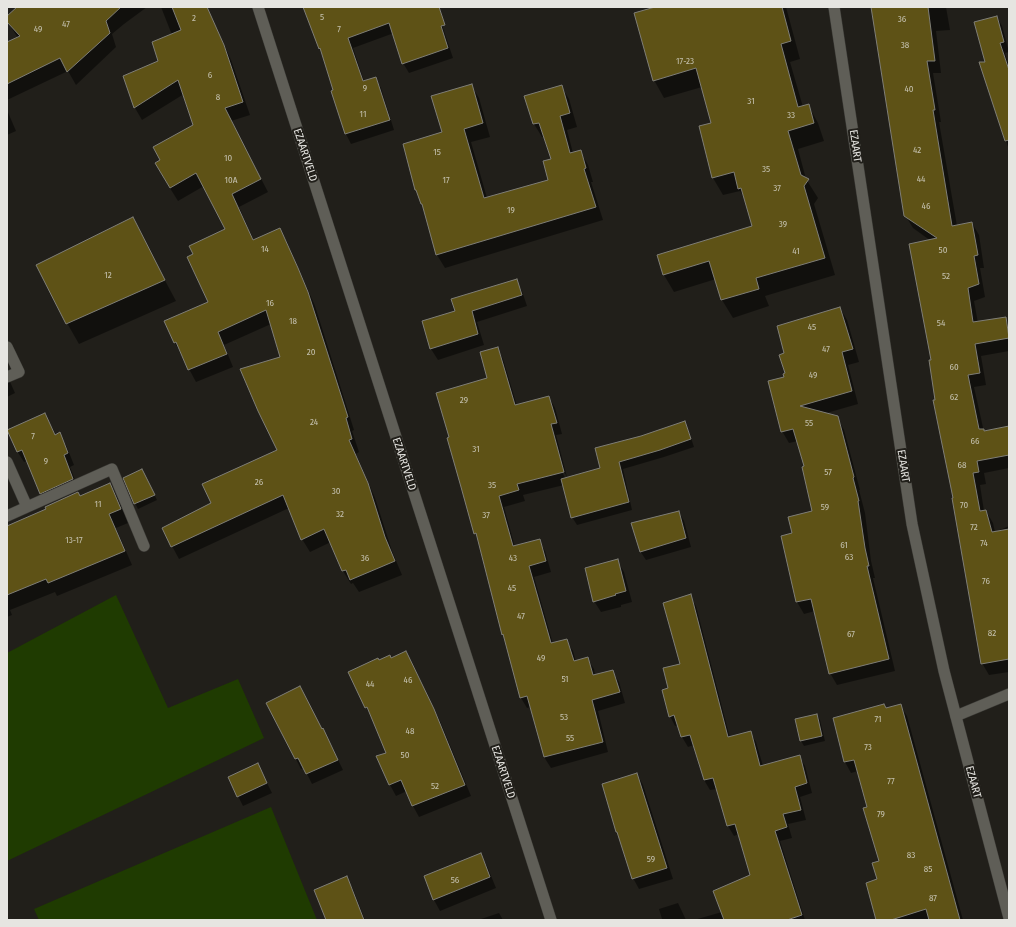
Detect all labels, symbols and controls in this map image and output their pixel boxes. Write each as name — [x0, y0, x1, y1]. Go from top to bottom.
house number: 5 — [320, 12, 324, 22]
house number: 2 — [192, 13, 196, 23]
house number: 36 — [898, 14, 906, 24]
house number: 47 — [62, 19, 70, 29]
house number: 49 — [34, 24, 42, 34]
house number: 7 — [337, 24, 341, 34]
house number: 38 — [901, 40, 909, 50]
house number: 17-23 — [676, 56, 694, 66]
house number: 6 — [208, 70, 212, 80]
house number: 9 — [363, 83, 367, 93]
house number: 40 — [904, 84, 914, 94]
house number: 8 — [216, 92, 220, 102]
house number: 31 — [747, 96, 755, 106]
house number: 11 — [360, 109, 366, 119]
house number: 33 — [787, 110, 795, 120]
street label: EZAARTVELD — [290, 127, 320, 183]
street label: EZAART — [846, 129, 864, 163]
house number: 42 — [913, 145, 921, 155]
house number: 15 — [433, 147, 441, 157]
house number: 10 — [224, 153, 232, 163]
house number: 35 — [762, 164, 770, 174]
house number: 44 — [917, 174, 925, 184]
house number: 10A — [225, 175, 237, 185]
house number: 17 — [442, 175, 450, 185]
house number: 37 — [773, 183, 781, 193]
house number: 46 — [922, 201, 930, 211]
house number: 19 — [507, 205, 515, 215]
house number: 39 — [779, 219, 787, 229]
house number: 14 — [261, 244, 269, 254]
house number: 50 — [939, 245, 947, 255]
house number: 41 — [792, 246, 800, 256]
house number: 12 — [104, 270, 112, 280]
house number: 52 — [942, 271, 950, 281]
house number: 16 — [266, 298, 274, 308]
house number: 18 — [289, 316, 297, 326]
house number: 54 — [937, 318, 945, 328]
house number: 45 — [808, 322, 816, 332]
house number: 47 — [822, 344, 830, 354]
house number: 20 — [307, 347, 315, 357]
house number: 60 — [949, 362, 959, 372]
house number: 49 — [809, 370, 817, 380]
house number: 62 — [950, 392, 958, 402]
house number: 29 — [460, 395, 468, 405]
house number: 24 — [310, 417, 318, 427]
house number: 55 — [805, 418, 813, 428]
house number: 7 — [31, 431, 35, 441]
street label: EZAARTVELD — [389, 436, 419, 492]
house number: 66 — [971, 436, 979, 446]
house number: 31 — [472, 444, 480, 454]
street label: EZAART — [894, 449, 912, 483]
house number: 9 — [44, 456, 48, 466]
house number: 68 — [958, 460, 966, 470]
house number: 57 — [824, 467, 832, 477]
house number: 26 — [255, 477, 263, 487]
house number: 35 — [488, 480, 496, 490]
house number: 30 — [332, 486, 340, 496]
house number: 11 — [95, 499, 101, 509]
house number: 70 — [960, 500, 968, 510]
house number: 59 — [821, 502, 829, 512]
house number: 32 — [336, 509, 344, 519]
house number: 37 — [482, 510, 490, 520]
house number: 72 — [970, 522, 978, 532]
house number: 13-17 — [65, 535, 83, 545]
house number: 74 — [980, 538, 988, 548]
house number: 61 — [840, 540, 848, 550]
house number: 63 — [845, 552, 853, 562]
house number: 36 — [361, 553, 369, 563]
house number: 43 — [509, 553, 517, 563]
house number: 76 — [982, 576, 990, 586]
house number: 45 — [508, 583, 516, 593]
house number: 47 — [517, 611, 525, 621]
house number: 82 — [988, 628, 996, 638]
house number: 67 — [847, 629, 855, 639]
house number: 49 — [537, 653, 545, 663]
house number: 51 — [561, 674, 569, 684]
house number: 46 — [404, 675, 412, 685]
house number: 44 — [366, 679, 374, 689]
house number: 53 — [560, 712, 568, 722]
house number: 71 — [874, 714, 882, 724]
house number: 48 — [406, 726, 414, 736]
house number: 55 — [566, 733, 574, 743]
house number: 73 — [864, 742, 872, 752]
street label: EZAARTVELD — [488, 744, 518, 800]
house number: 50 — [401, 750, 409, 760]
street label: EZAART — [962, 764, 984, 800]
house number: 77 — [887, 776, 895, 786]
house number: 52 — [431, 781, 439, 791]
house number: 79 — [877, 809, 885, 819]
house number: 83 — [907, 850, 915, 860]
house number: 59 — [647, 854, 655, 864]
house number: 85 — [924, 864, 932, 874]
house number: 56 — [451, 875, 459, 885]
house number: 87 — [929, 893, 937, 903]

